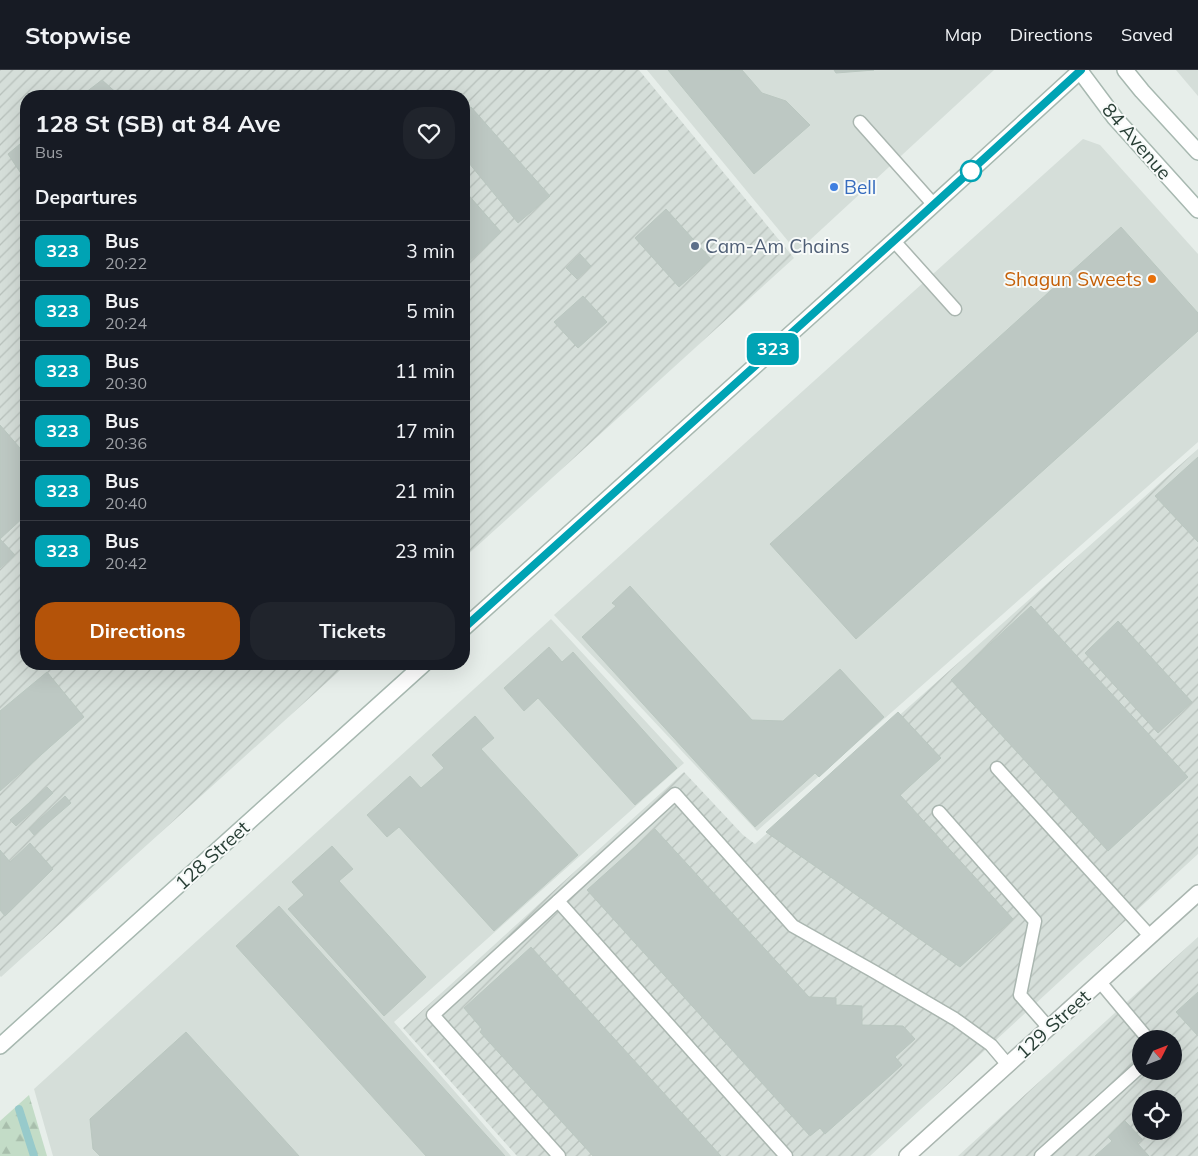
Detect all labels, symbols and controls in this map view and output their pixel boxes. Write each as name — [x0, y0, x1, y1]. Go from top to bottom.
text: Stopwise — [25, 20, 131, 50]
text: Map — [945, 23, 982, 46]
text: Directions — [1010, 23, 1093, 46]
text: Saved — [1121, 23, 1173, 46]
street label: 84 Avenue — [1097, 98, 1177, 184]
button: heart — [403, 107, 455, 159]
text: 128 St (SB) at 84 Ave — [35, 108, 281, 138]
text: Bus — [35, 142, 63, 162]
unlabelled marker — [960, 160, 982, 182]
place label: Bell — [844, 175, 876, 199]
marker: Bell — [828, 181, 840, 193]
text: Departures — [35, 185, 137, 209]
text: Bus — [105, 229, 139, 253]
place label: Cam-Am Chains — [705, 234, 850, 258]
text: 323 — [46, 239, 79, 262]
text: 3 min — [406, 239, 455, 263]
marker: Cam-Am Chains — [689, 240, 701, 252]
text: 20:22 — [105, 253, 147, 273]
place label: Shagun Sweets — [1004, 267, 1142, 291]
marker: Shagun Sweets — [1146, 273, 1158, 285]
text: Bus — [105, 289, 139, 313]
text: 323 — [46, 299, 79, 322]
text: 5 min — [406, 299, 455, 323]
text: 20:24 — [105, 313, 147, 333]
line badge: 323 — [744, 333, 802, 365]
text: 323 — [757, 337, 789, 360]
text: Bus — [105, 349, 139, 373]
text: 323 — [46, 359, 79, 382]
text: 11 min — [395, 359, 455, 383]
text: 20:30 — [105, 373, 147, 393]
text: Bus — [105, 409, 139, 433]
text: 323 — [46, 419, 79, 442]
text: 17 min — [395, 419, 455, 443]
text: 20:36 — [105, 433, 147, 453]
text: Bus — [105, 469, 139, 493]
text: 323 — [46, 479, 79, 502]
text: 21 min — [395, 479, 455, 503]
text: 20:40 — [105, 493, 147, 513]
text: Bus — [105, 529, 139, 553]
text: 323 — [46, 539, 79, 562]
text: 23 min — [395, 539, 455, 563]
text: 20:42 — [105, 553, 147, 573]
button: Directions — [35, 602, 240, 660]
button: Tickets — [250, 602, 455, 660]
street label: 128 Street — [170, 815, 254, 895]
street label: 129 Street — [1011, 984, 1095, 1064]
north arrow — [1132, 1030, 1182, 1080]
map controls — [1132, 1030, 1182, 1140]
button: locate — [1132, 1090, 1182, 1140]

